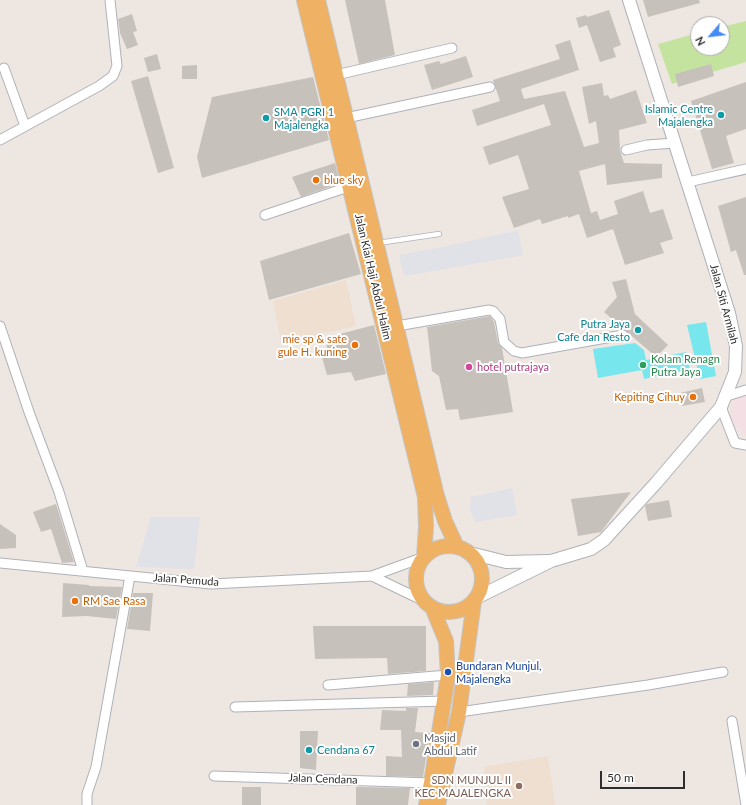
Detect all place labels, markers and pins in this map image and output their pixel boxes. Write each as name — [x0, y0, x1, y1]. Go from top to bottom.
place label: Islamic Centre Majalengka — [645, 102, 713, 128]
place label: SMA PGRI 1 Majalengka — [274, 105, 334, 131]
marker: Islamic Centre Majalengka — [716, 110, 726, 120]
marker: SMA PGRI 1 Majalengka — [261, 113, 271, 123]
place label: blue sky — [324, 173, 364, 187]
marker: blue sky — [311, 175, 321, 185]
place label: Putra Jaya Cafe dan Resto — [557, 317, 630, 343]
marker: Putra Jaya Cafe dan Resto — [633, 325, 643, 335]
place label: mie sp & sate gule H. kuning — [278, 332, 347, 358]
marker: mie sp & sate gule H. kuning — [350, 340, 360, 350]
place label: Kolam Renagn Putra Jaya — [651, 352, 720, 378]
place label: hotel putrajaya — [477, 360, 549, 374]
marker: Kolam Renagn Putra Jaya — [638, 360, 648, 370]
marker: hotel putrajaya — [464, 362, 474, 372]
place label: Kepiting Cihuy — [614, 390, 685, 404]
marker: Kepiting Cihuy — [688, 392, 698, 402]
place label: RM Sae Rasa — [83, 594, 145, 608]
marker: RM Sae Rasa — [70, 596, 80, 606]
place label: Bundaran Munjul, Majalengka — [456, 659, 541, 685]
marker: Bundaran Munjul, Majalengka — [443, 667, 453, 677]
place label: Masjid Abdul Latif — [424, 731, 477, 757]
marker: Masjid Abdul Latif — [411, 739, 421, 749]
place label: Cendana 67 — [317, 743, 375, 757]
marker: Cendana 67 — [304, 745, 314, 755]
place label: SDN MUNJUL II KEC MAJALENGKA — [415, 773, 511, 799]
marker: SDN MUNJUL II KEC MAJALENGKA — [514, 781, 524, 791]

